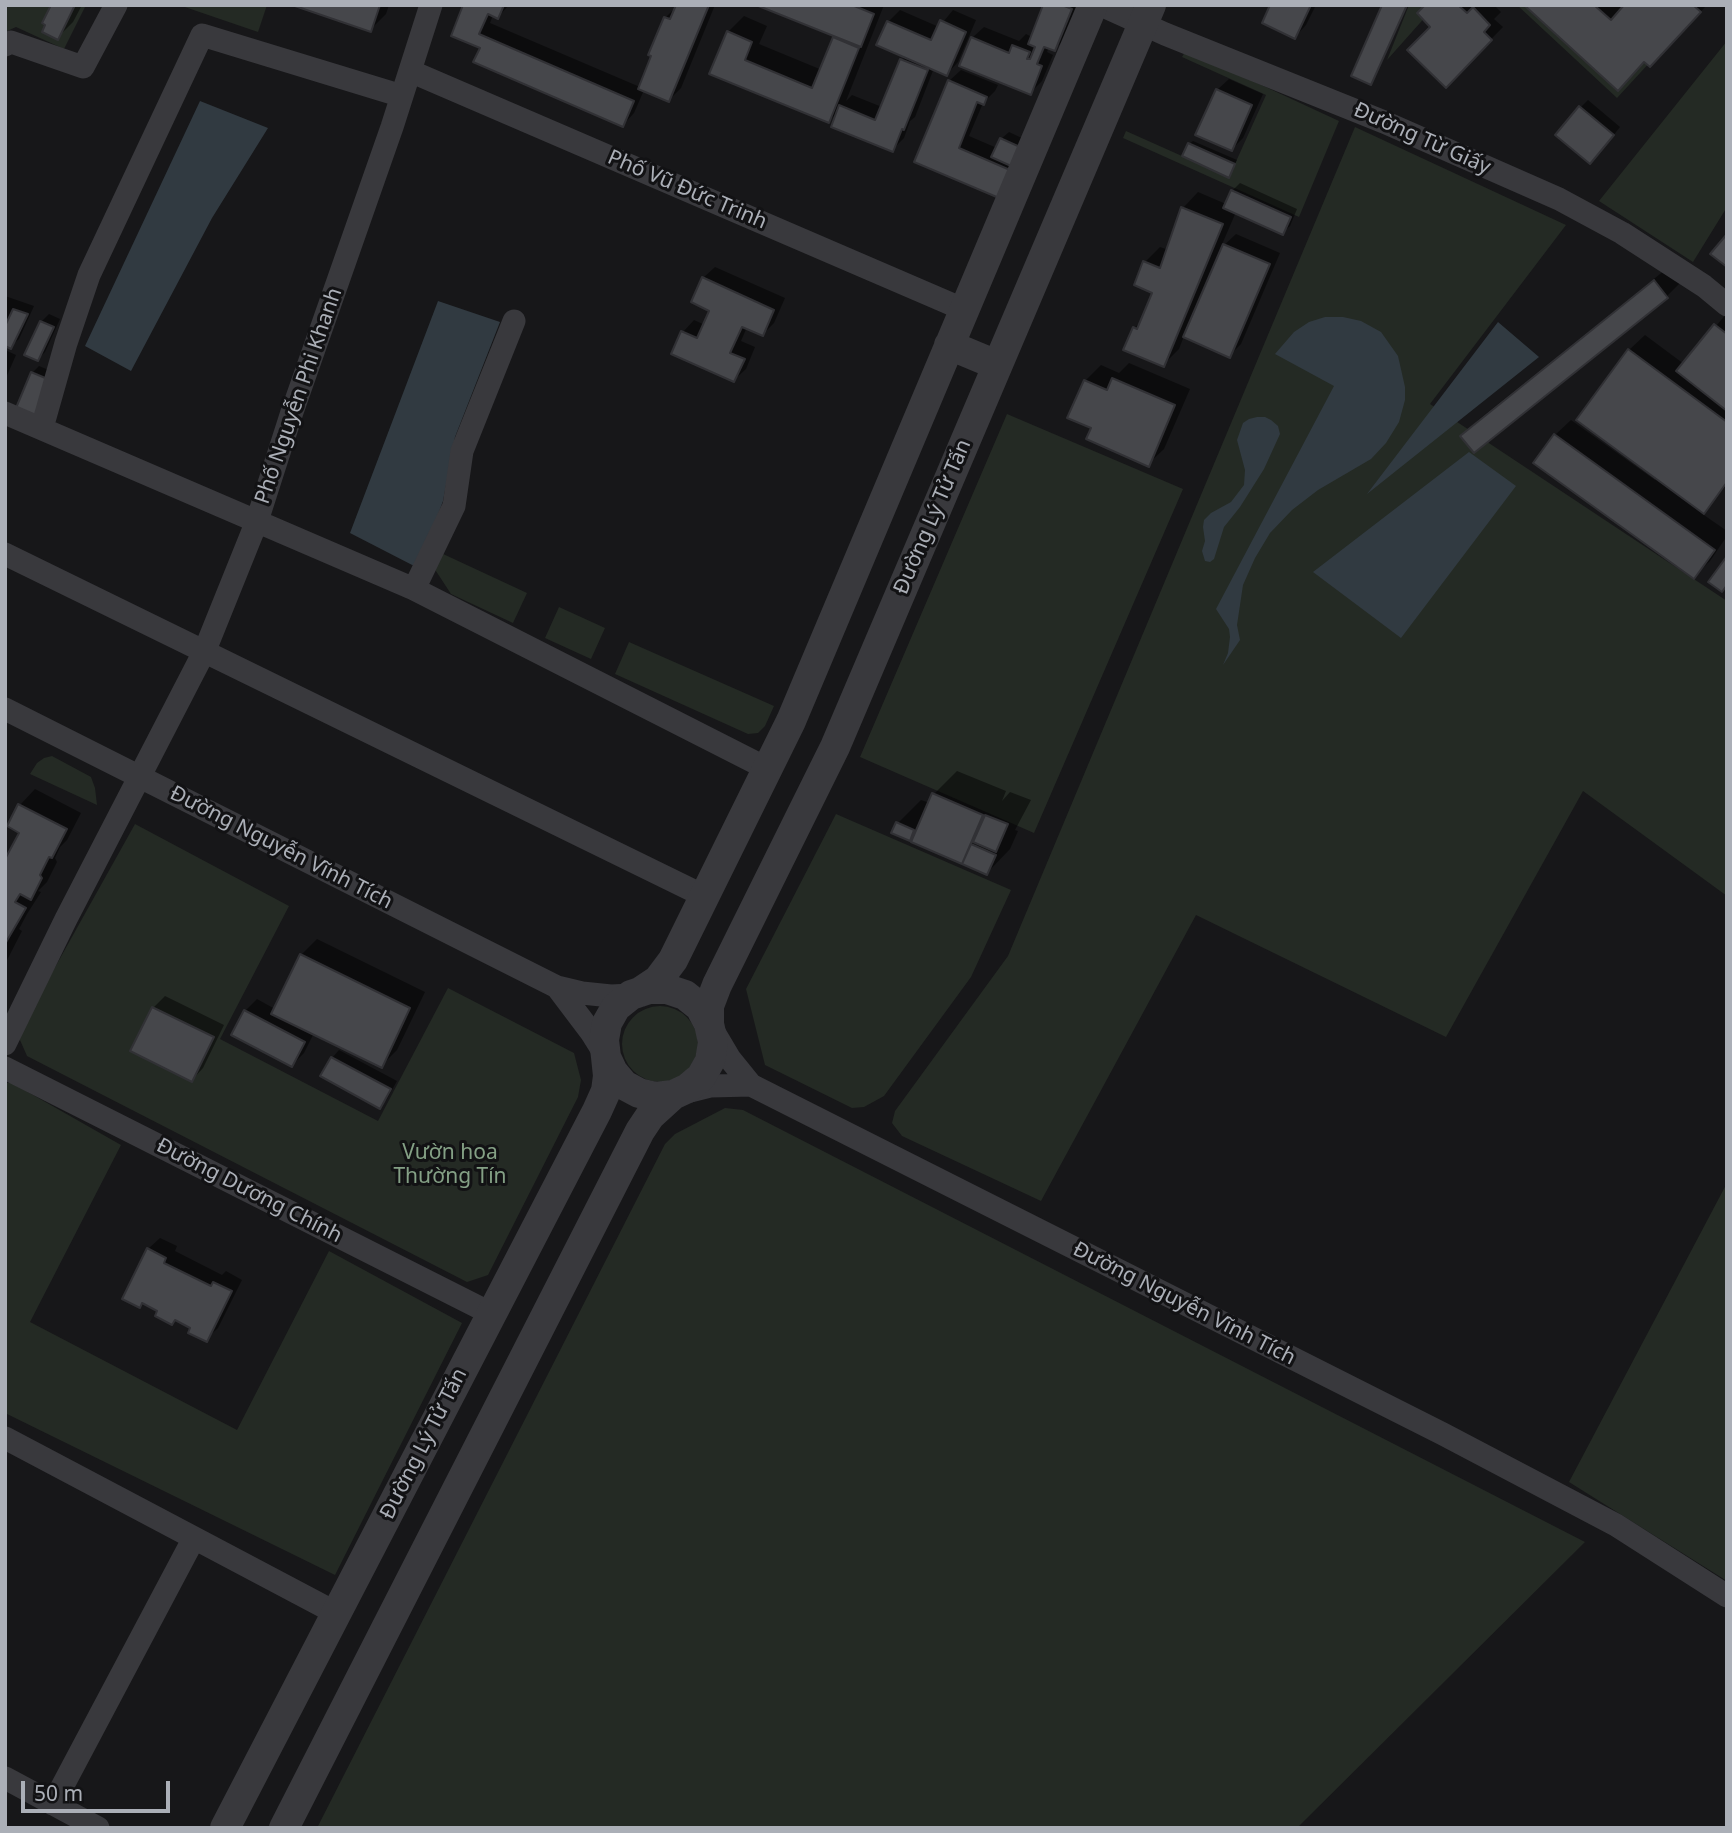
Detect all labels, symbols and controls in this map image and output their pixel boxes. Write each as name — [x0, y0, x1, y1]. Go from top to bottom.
street label: Đường Từ Giấy — [1350, 98, 1494, 180]
street label: Phố Vũ Đức Trinh — [604, 145, 770, 235]
street label: Phố Nguyễn Phi Khanh — [250, 285, 348, 507]
street label: Đường Lý Tử Tấn — [889, 436, 977, 598]
street label: Đường Nguyễn Vĩnh Tích — [166, 781, 396, 915]
street label: Đường Dương Chính — [152, 1133, 346, 1249]
park label: Vườn hoa Thường Tín — [393, 1140, 507, 1190]
street label: Đường Nguyễn Vĩnh Tích — [1069, 1237, 1299, 1371]
street label: Đường Lý Tử Tấn — [375, 1364, 473, 1524]
scale bar — [24, 1766, 173, 1810]
text: 50 m — [34, 1779, 83, 1807]

